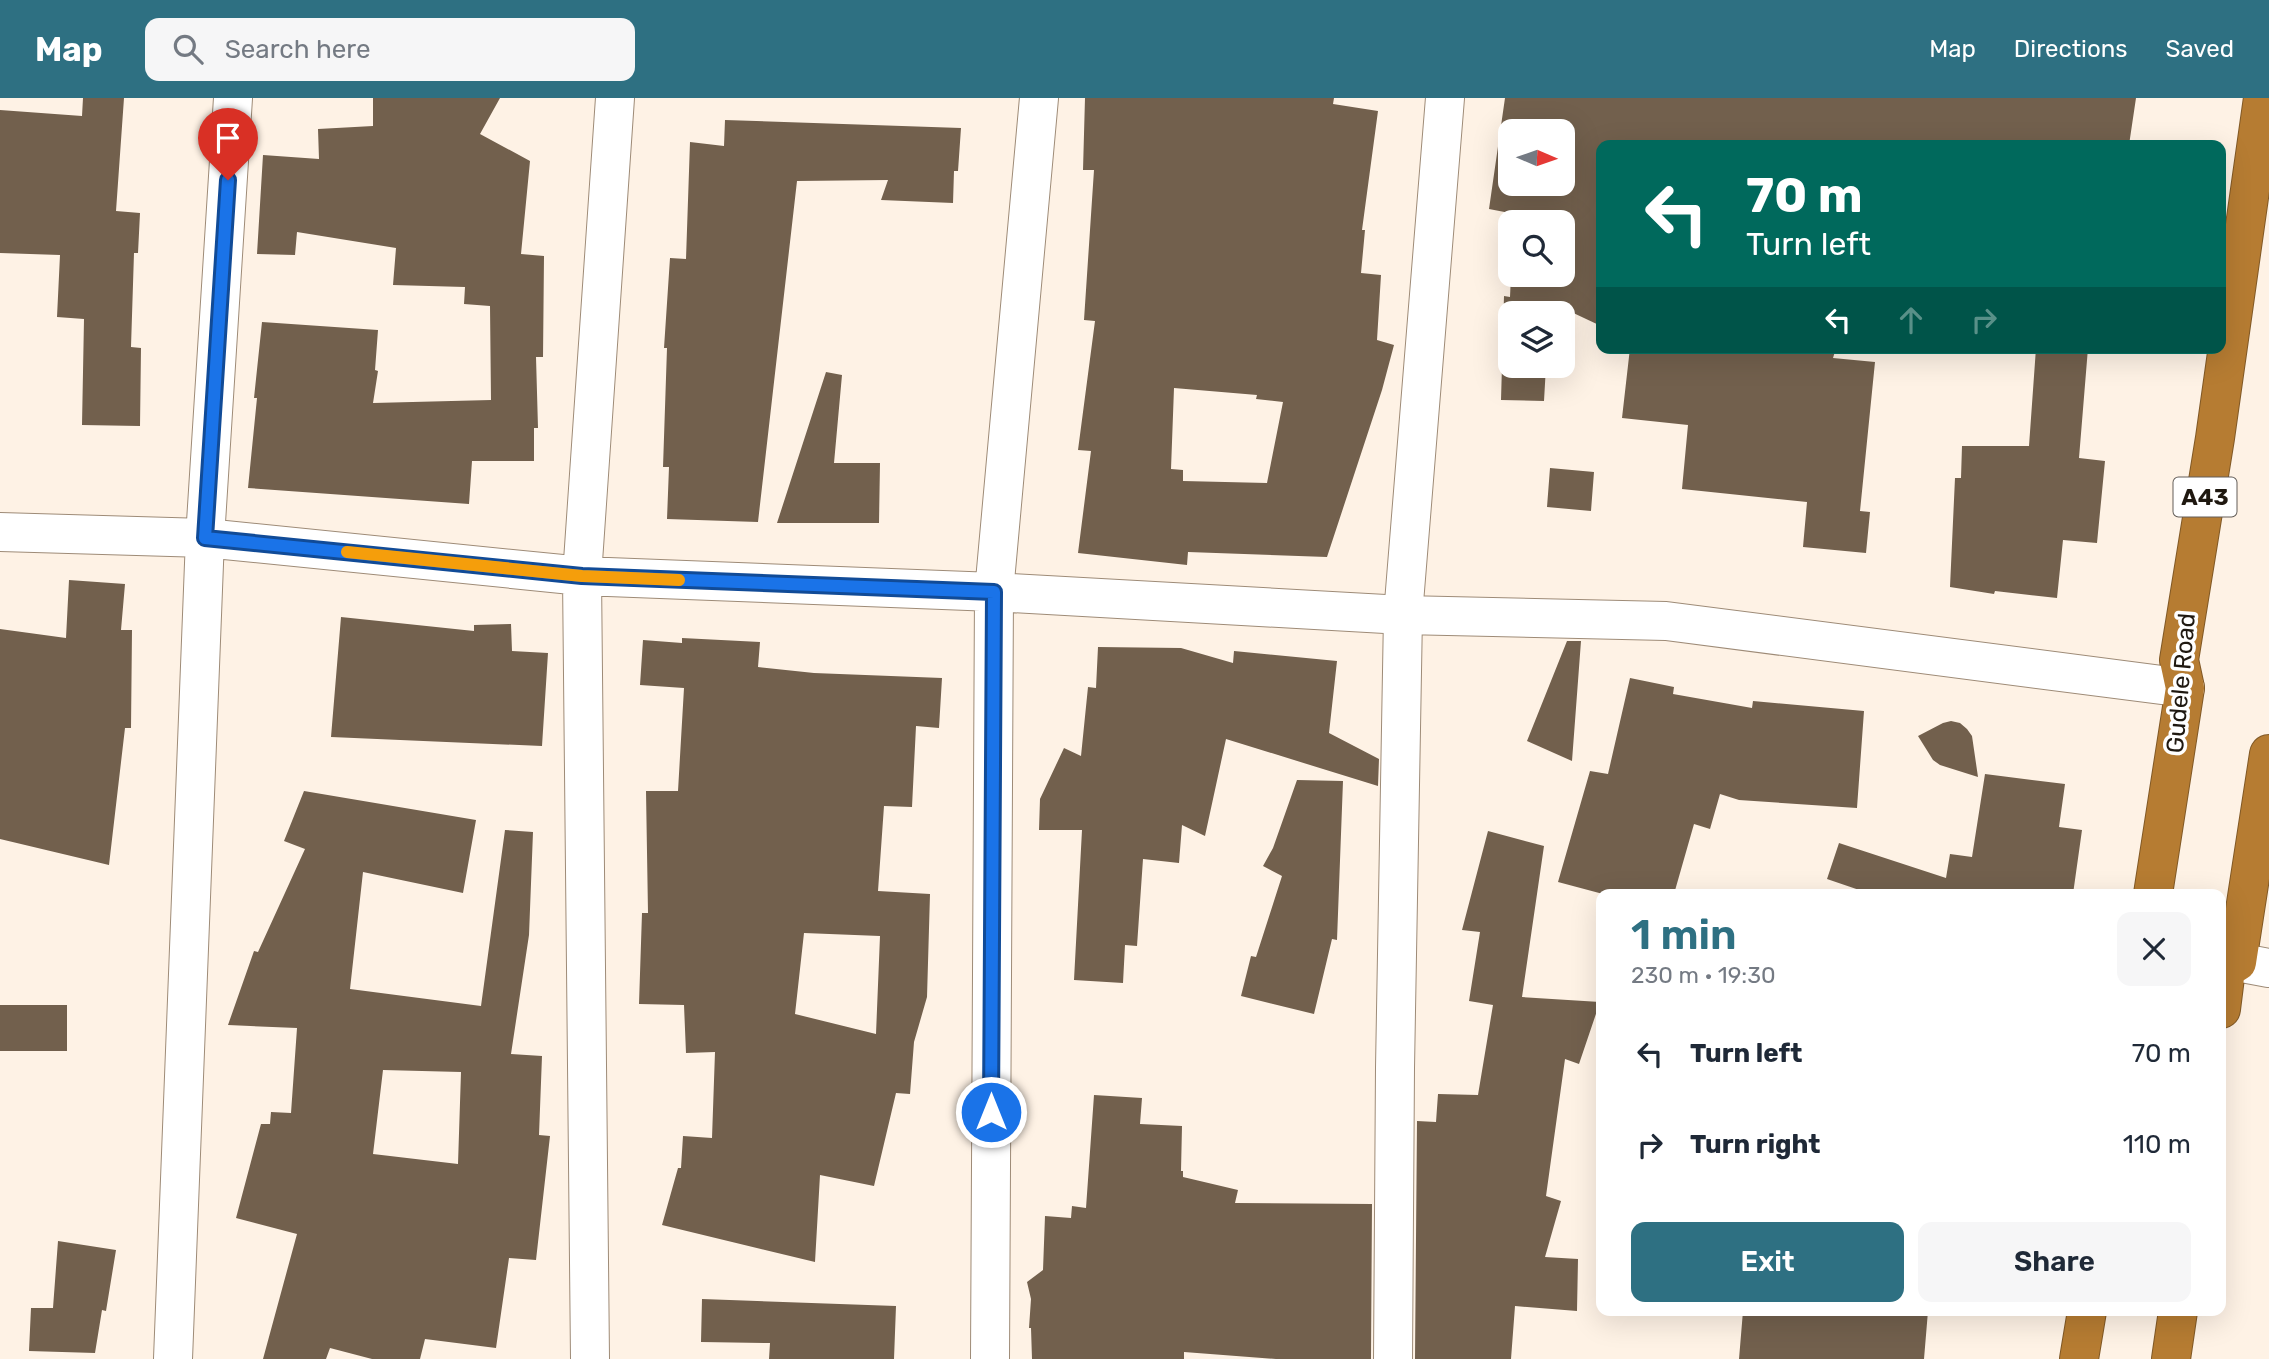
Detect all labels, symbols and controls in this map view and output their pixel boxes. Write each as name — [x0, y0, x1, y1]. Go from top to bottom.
search box — [145, 18, 635, 81]
text: Map — [35, 30, 103, 69]
icon: search — [169, 30, 207, 68]
text: Search here — [225, 34, 370, 65]
text: Map — [1929, 35, 1976, 63]
text: Directions — [2014, 35, 2127, 63]
text: Saved — [2165, 35, 2234, 63]
pin — [198, 108, 258, 180]
icon: arrive — [209, 119, 247, 157]
north arrow — [1498, 119, 1575, 196]
map controls — [1498, 119, 1575, 378]
text: 70 m — [1746, 166, 1863, 224]
icon: left — [1631, 168, 1722, 259]
button: search — [1498, 210, 1575, 287]
text: Turn left — [1746, 225, 1871, 263]
button: layers — [1498, 301, 1575, 378]
icon: left — [1819, 301, 1857, 339]
icon: ahead — [1892, 301, 1930, 339]
icon: right — [1965, 301, 2003, 339]
road number: A43 — [2174, 478, 2236, 516]
street label: Gudele Road — [2161, 612, 2201, 754]
text: 1 min — [1631, 910, 1737, 960]
button: close — [2117, 912, 2191, 986]
text: 230 m · 19:30 — [1631, 961, 1776, 989]
icon: left — [1631, 1035, 1669, 1073]
text: Turn left — [1690, 1038, 1802, 1069]
text: 70 m — [2132, 1038, 2191, 1069]
position arrow — [954, 1075, 1028, 1149]
icon: right — [1631, 1126, 1669, 1164]
text: Turn right — [1690, 1129, 1820, 1160]
text: 110 m — [2123, 1129, 2191, 1160]
button: Exit — [1631, 1222, 1904, 1302]
button: Share — [1918, 1222, 2191, 1302]

